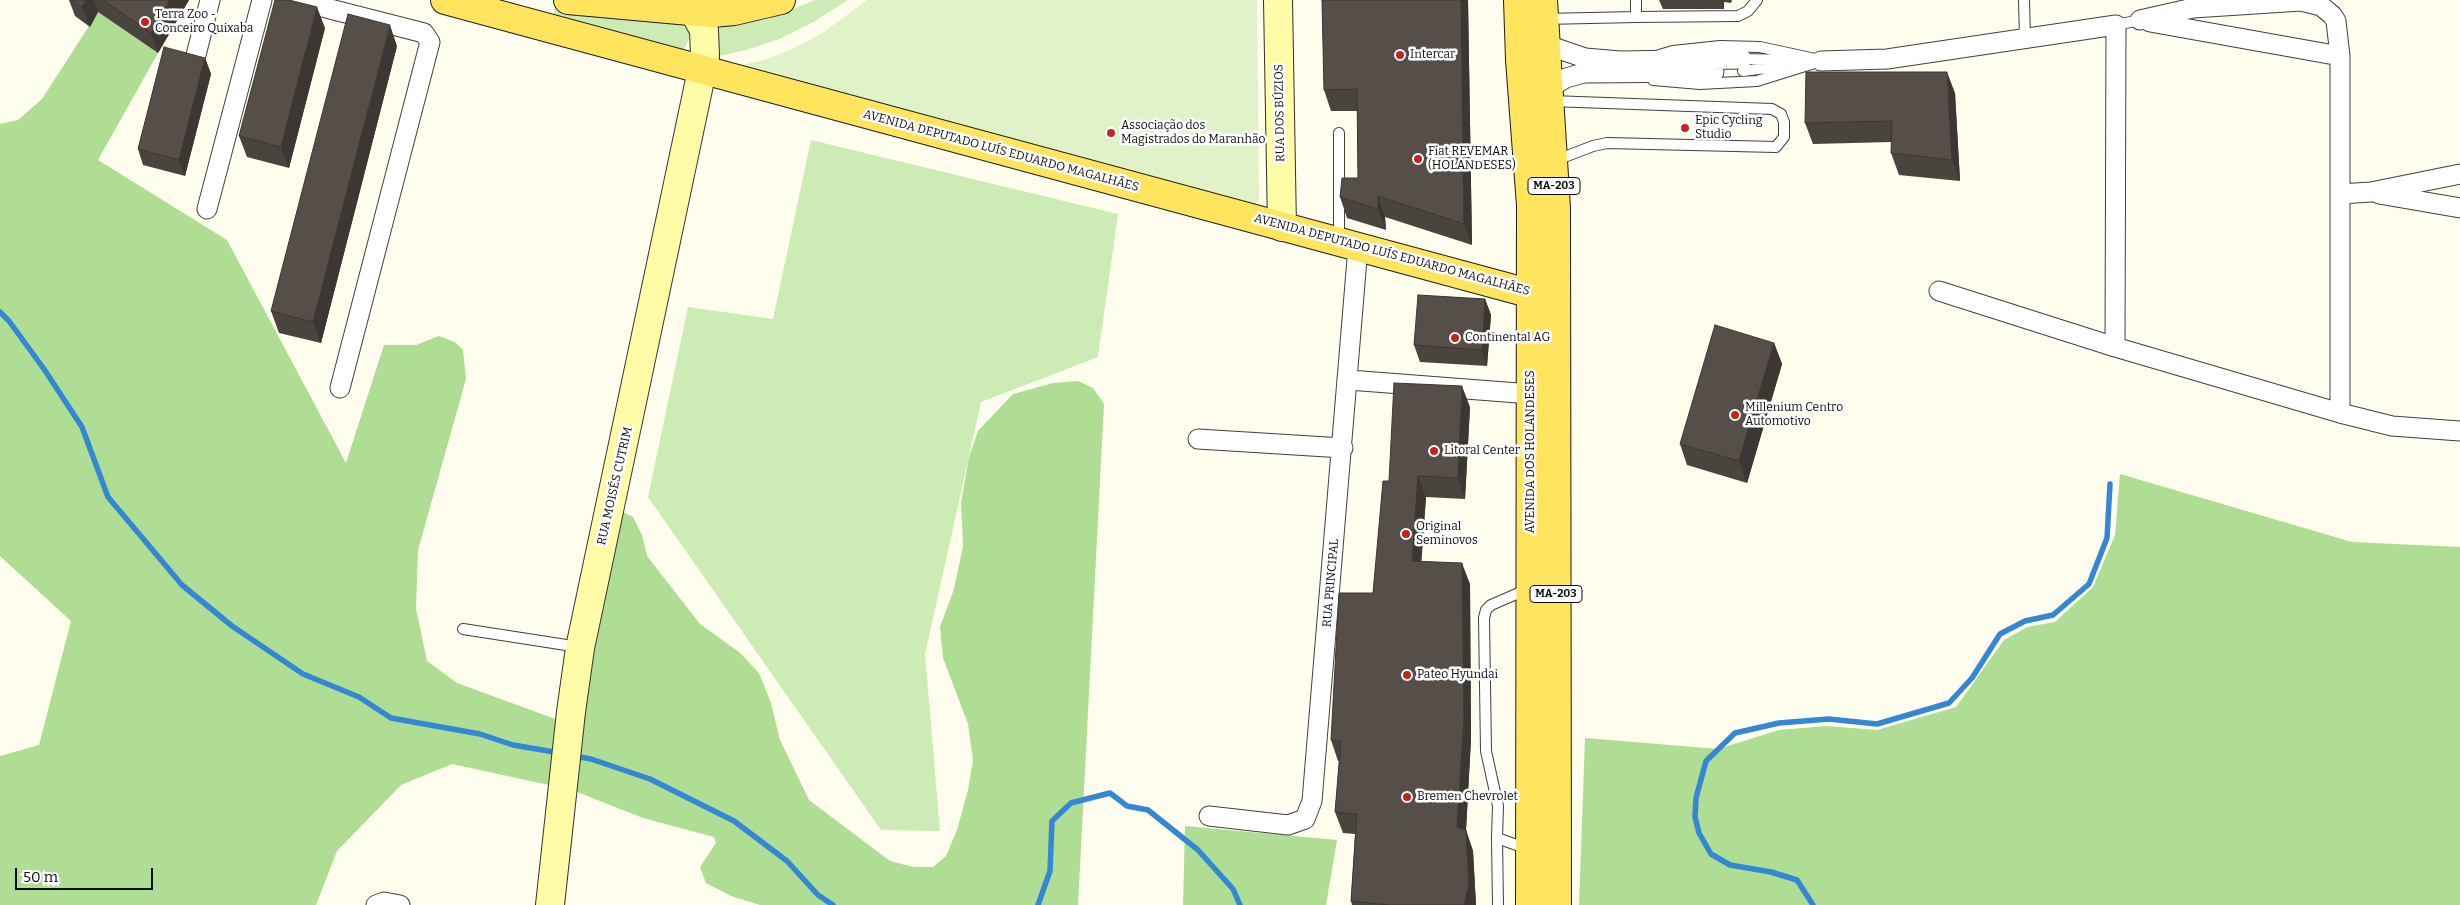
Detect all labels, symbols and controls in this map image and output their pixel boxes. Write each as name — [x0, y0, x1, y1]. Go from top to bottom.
place label: Terra Zoo - Conceiro Quixaba — [155, 8, 253, 36]
marker: Terra Zoo - Conceiro Quixaba — [139, 16, 151, 28]
place label: Intercar — [1410, 48, 1455, 62]
marker: Intercar — [1394, 49, 1406, 61]
street label: RUA DOS BÚZIOS — [1272, 64, 1288, 162]
street label: AVENIDA DEPUTADO LUÍS EDUARDO MAGALHÃES — [862, 107, 1140, 195]
place label: Epic Cycling Studio — [1695, 114, 1762, 142]
place label: Associação dos Magistrados do Maranhão — [1121, 119, 1265, 147]
marker: Epic Cycling Studio — [1679, 122, 1691, 134]
marker: Associação dos Magistrados do Maranhão — [1105, 127, 1117, 139]
place label: Fiat REVEMAR (HOLANDESES) — [1428, 145, 1516, 173]
marker: Fiat REVEMAR (HOLANDESES) — [1412, 153, 1424, 165]
road number: MA-203 — [1528, 178, 1580, 195]
street label: AVENIDA DEPUTADO LUÍS EDUARDO MAGALHÃES — [1253, 211, 1531, 299]
place label: Continental AG — [1465, 331, 1550, 345]
marker: Continental AG — [1449, 332, 1461, 344]
street label: AVENIDA DOS HOLANDESES — [1524, 370, 1538, 534]
place label: Millenium Centro Automotivo — [1745, 401, 1843, 429]
marker: Millenium Centro Automotivo — [1729, 409, 1741, 421]
street label: RUA MOISÉS CUTRIM — [594, 425, 636, 547]
place label: Litoral Center — [1444, 444, 1520, 458]
marker: Litoral Center — [1428, 445, 1440, 457]
place label: Original Seminovos — [1416, 520, 1478, 548]
marker: Original Seminovos — [1400, 528, 1412, 540]
street label: RUA PRINCIPAL — [1320, 538, 1342, 628]
road number: MA-203 — [1530, 586, 1582, 602]
place label: Pateo Hyundai — [1417, 668, 1498, 682]
marker: Pateo Hyundai — [1401, 669, 1413, 681]
place label: Bremen Chevrolet — [1417, 790, 1518, 804]
marker: Bremen Chevrolet — [1401, 791, 1413, 803]
scale bar — [18, 858, 155, 890]
text: 50 m — [23, 868, 58, 886]

